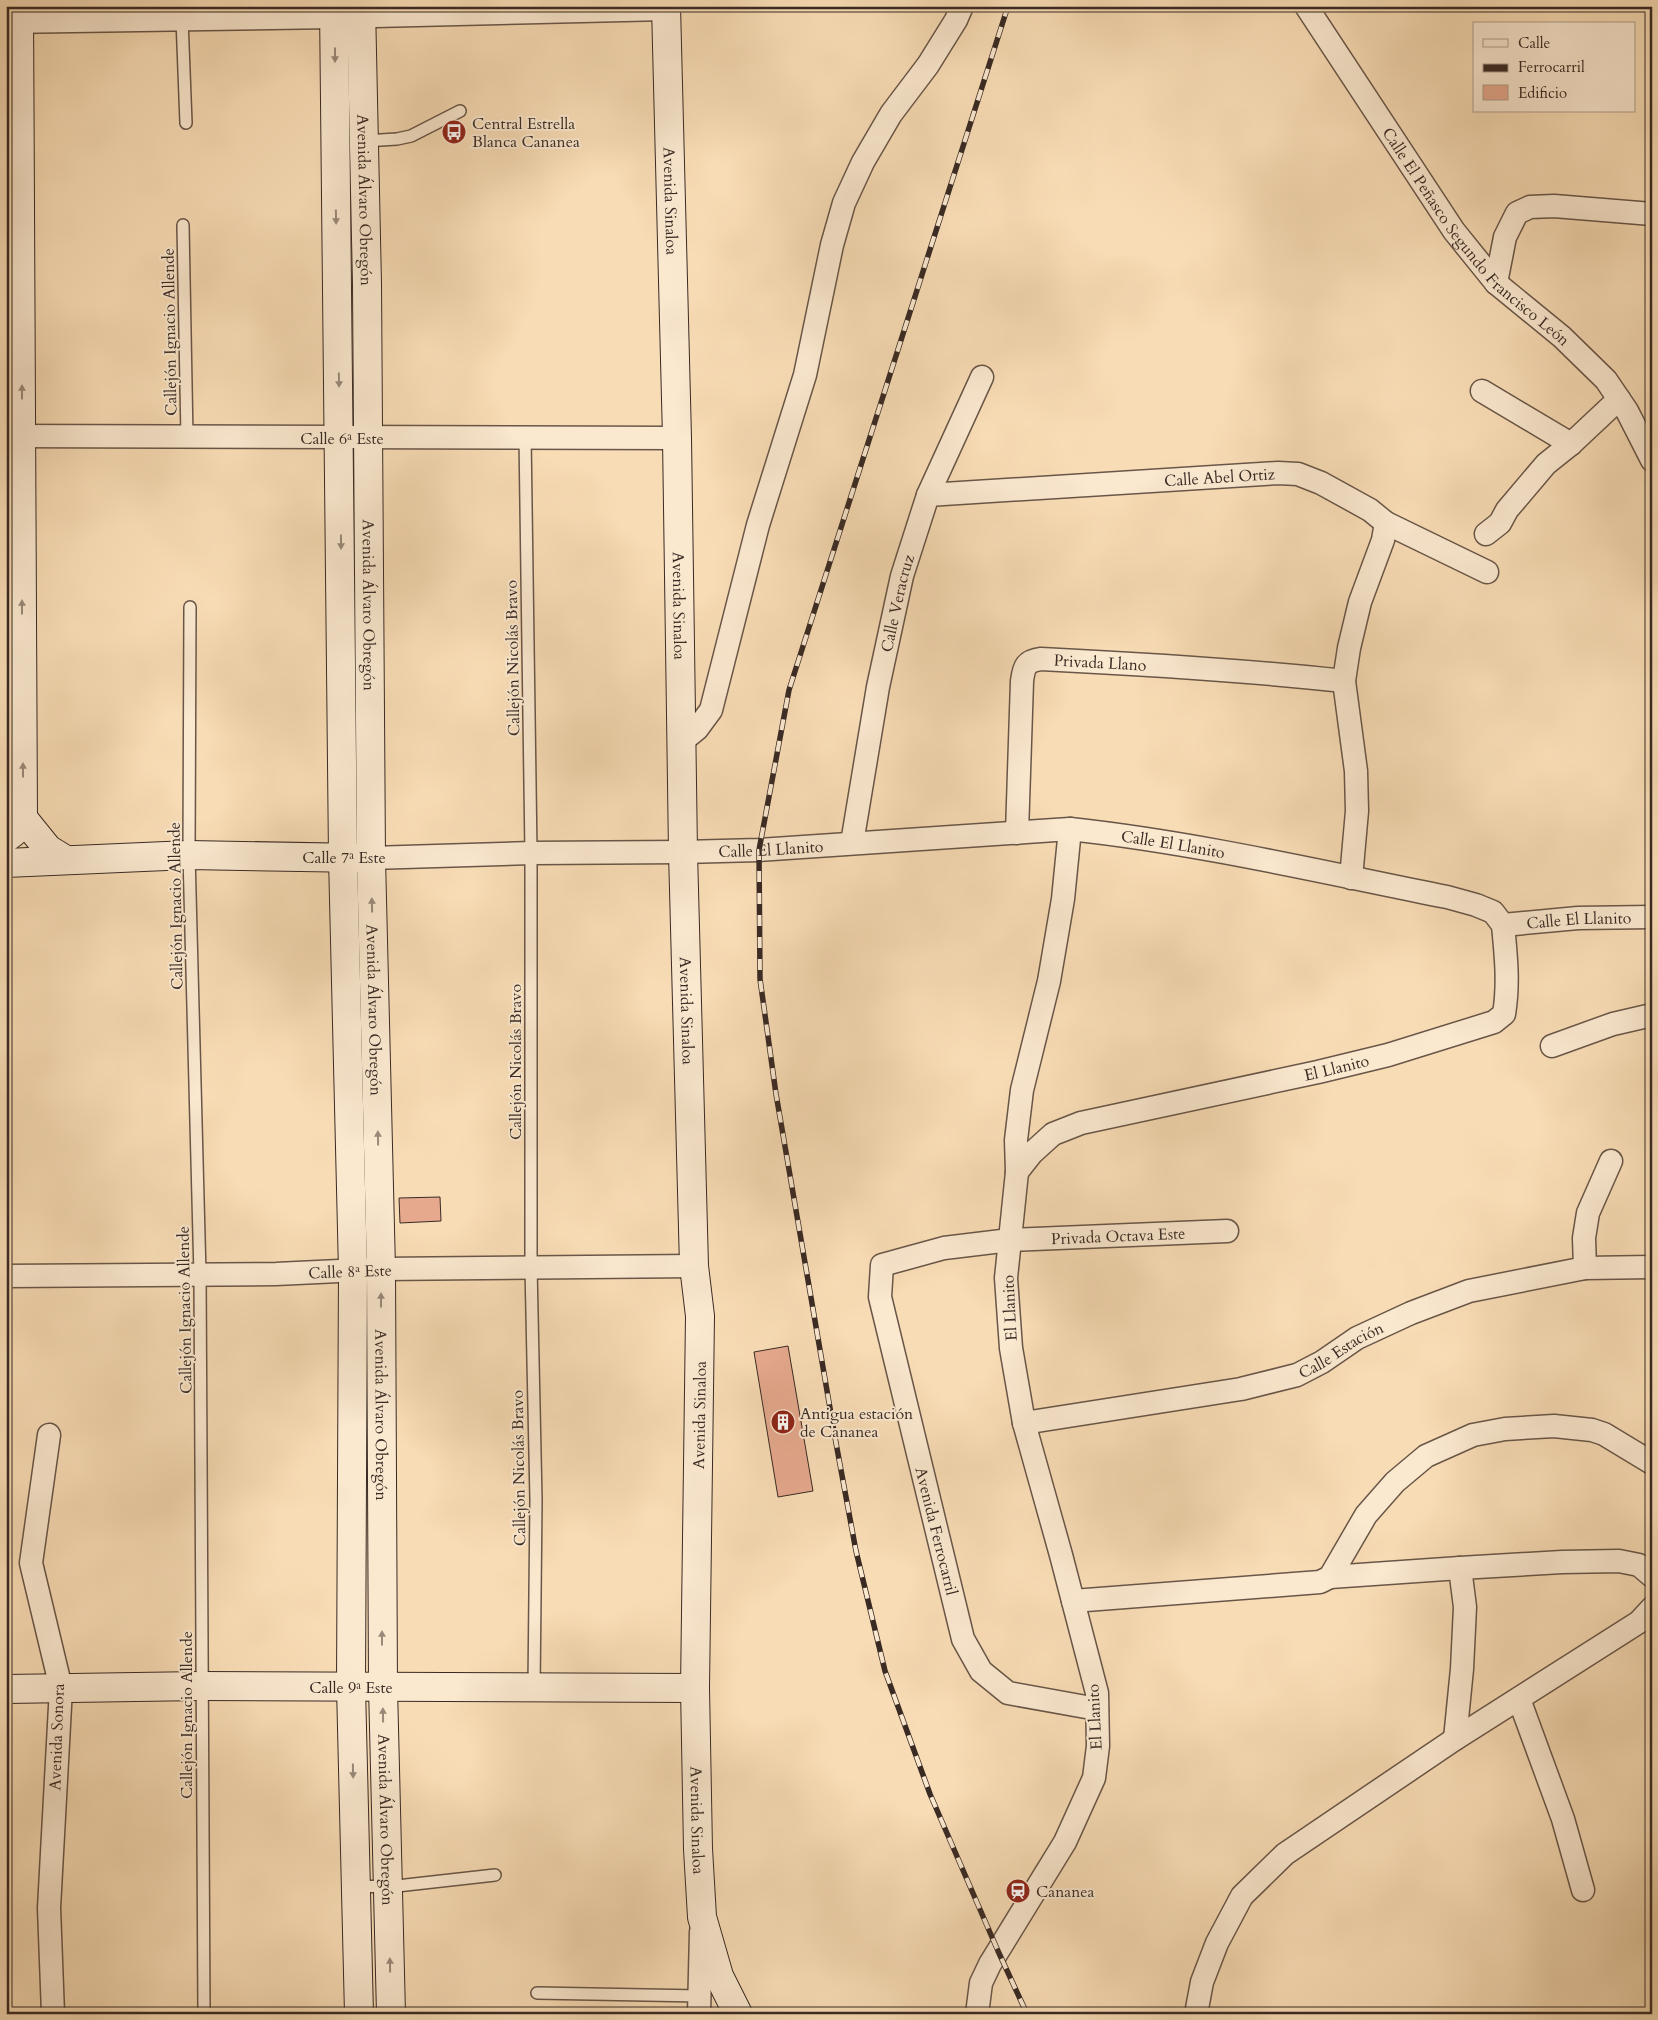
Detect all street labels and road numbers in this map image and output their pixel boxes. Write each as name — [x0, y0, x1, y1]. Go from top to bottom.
street label: Avenida Álvaro Obregón — [351, 114, 377, 286]
street label: Calle El Peñasco Segundo Francisco León — [1377, 123, 1574, 351]
street label: Avenida Sinaloa — [658, 147, 682, 255]
street label: Callejón Ignacio Allende — [158, 248, 182, 416]
street label: Calle 6ª Este — [300, 428, 384, 450]
street label: Calle Abel Ortiz — [1163, 463, 1276, 492]
street label: Avenida Álvaro Obregón — [357, 519, 380, 691]
street label: Avenida Sinaloa — [667, 552, 690, 660]
street label: Calle Veracruz — [876, 552, 920, 654]
street label: Callejón Nicolás Bravo — [501, 579, 525, 736]
street label: Privada Llano — [1053, 650, 1148, 677]
street label: Callejón Ignacio Allende — [164, 822, 188, 990]
street label: Calle El Llanito — [1120, 825, 1227, 864]
street label: Calle El Llanito — [718, 836, 824, 863]
street label: Calle 7ª Este — [302, 847, 386, 869]
street label: Calle El Llanito — [1525, 907, 1632, 935]
street label: Avenida Álvaro Obregón — [361, 924, 387, 1096]
street label: Avenida Sinaloa — [674, 956, 699, 1065]
street label: Callejón Nicolás Bravo — [505, 984, 527, 1140]
street label: El Llanito — [1302, 1050, 1372, 1087]
street label: Privada Octava Este — [1051, 1223, 1186, 1250]
street label: Callejón Ignacio Allende — [173, 1226, 197, 1394]
street label: Calle 8ª Este — [308, 1260, 392, 1284]
street label: El Llanito — [997, 1274, 1023, 1342]
street label: Calle Estación — [1295, 1317, 1387, 1384]
street label: Avenida Álvaro Obregón — [369, 1329, 392, 1501]
street label: Avenida Sinaloa — [688, 1361, 712, 1469]
street label: Callejón Nicolás Bravo — [507, 1389, 531, 1546]
street label: Avenida Ferrocarril — [909, 1465, 963, 1598]
street label: Callejón Ignacio Allende — [176, 1631, 198, 1799]
street label: Calle 9ª Este — [309, 1677, 393, 1699]
street label: Avenida Sonora — [44, 1683, 70, 1791]
street label: El Llanito — [1082, 1683, 1108, 1751]
street label: Avenida Álvaro Obregón — [372, 1734, 398, 1906]
street label: Avenida Sinaloa — [684, 1766, 709, 1875]

